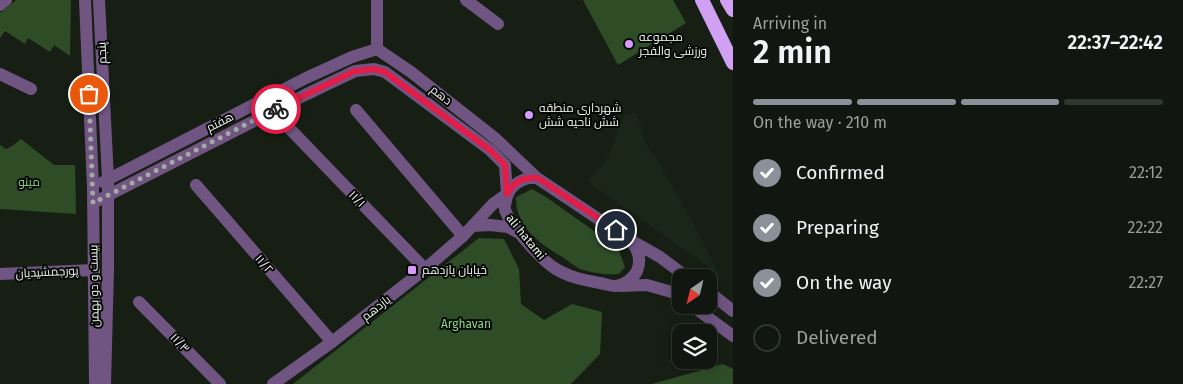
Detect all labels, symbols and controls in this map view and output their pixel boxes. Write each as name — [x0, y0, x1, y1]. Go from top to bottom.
text: Arriving in — [753, 14, 827, 33]
place label: مجموعه ورزشی والفجر — [638, 30, 707, 58]
text: 22:37–22:42 — [1067, 31, 1163, 54]
text: 2 min — [753, 33, 832, 71]
marker: مجموعه ورزشی والفجر — [623, 38, 635, 50]
street label: پنجم — [94, 41, 112, 64]
pin — [68, 73, 110, 115]
icon: bag — [75, 80, 103, 108]
street label: دهم — [427, 82, 455, 109]
courier — [251, 84, 301, 134]
icon: bike — [262, 95, 290, 123]
place label: شهرداری منطقه شش ناحیه شش — [539, 101, 621, 129]
street label: هفتم — [204, 109, 236, 136]
marker: شهرداری منطقه شش ناحیه شش — [523, 109, 535, 121]
text: On the way · 210 m — [753, 113, 887, 132]
icon: check — [753, 159, 781, 187]
text: Confirmed — [796, 161, 885, 184]
text: 22:12 — [1129, 163, 1163, 182]
park label: مینو — [18, 175, 40, 189]
street label: ۱۱/۱ — [346, 188, 368, 210]
pin — [595, 209, 637, 251]
street label: ali hatami — [503, 211, 549, 263]
icon: check — [753, 214, 781, 242]
icon: home — [602, 216, 630, 244]
text: Preparing — [796, 216, 879, 239]
text: 22:22 — [1127, 218, 1163, 237]
street label: بیست و دو بهمن — [86, 244, 102, 328]
street label: ۱۱/۲ — [252, 252, 276, 276]
street label: پورجمشیدیان — [15, 263, 80, 283]
place label: خیابان یازدهم — [422, 263, 487, 278]
marker: خیابان یازدهم — [406, 264, 418, 276]
north arrow — [672, 269, 718, 314]
map controls — [672, 269, 717, 369]
icon: check — [753, 269, 781, 297]
text: On the way — [796, 271, 892, 294]
text: 22:27 — [1128, 273, 1163, 292]
street label: یازدهم — [359, 292, 395, 325]
park label: Arghavan — [441, 317, 491, 331]
button: layers — [672, 324, 717, 369]
text: Delivered — [796, 326, 878, 349]
street label: ۱۱/۳ — [167, 330, 193, 356]

